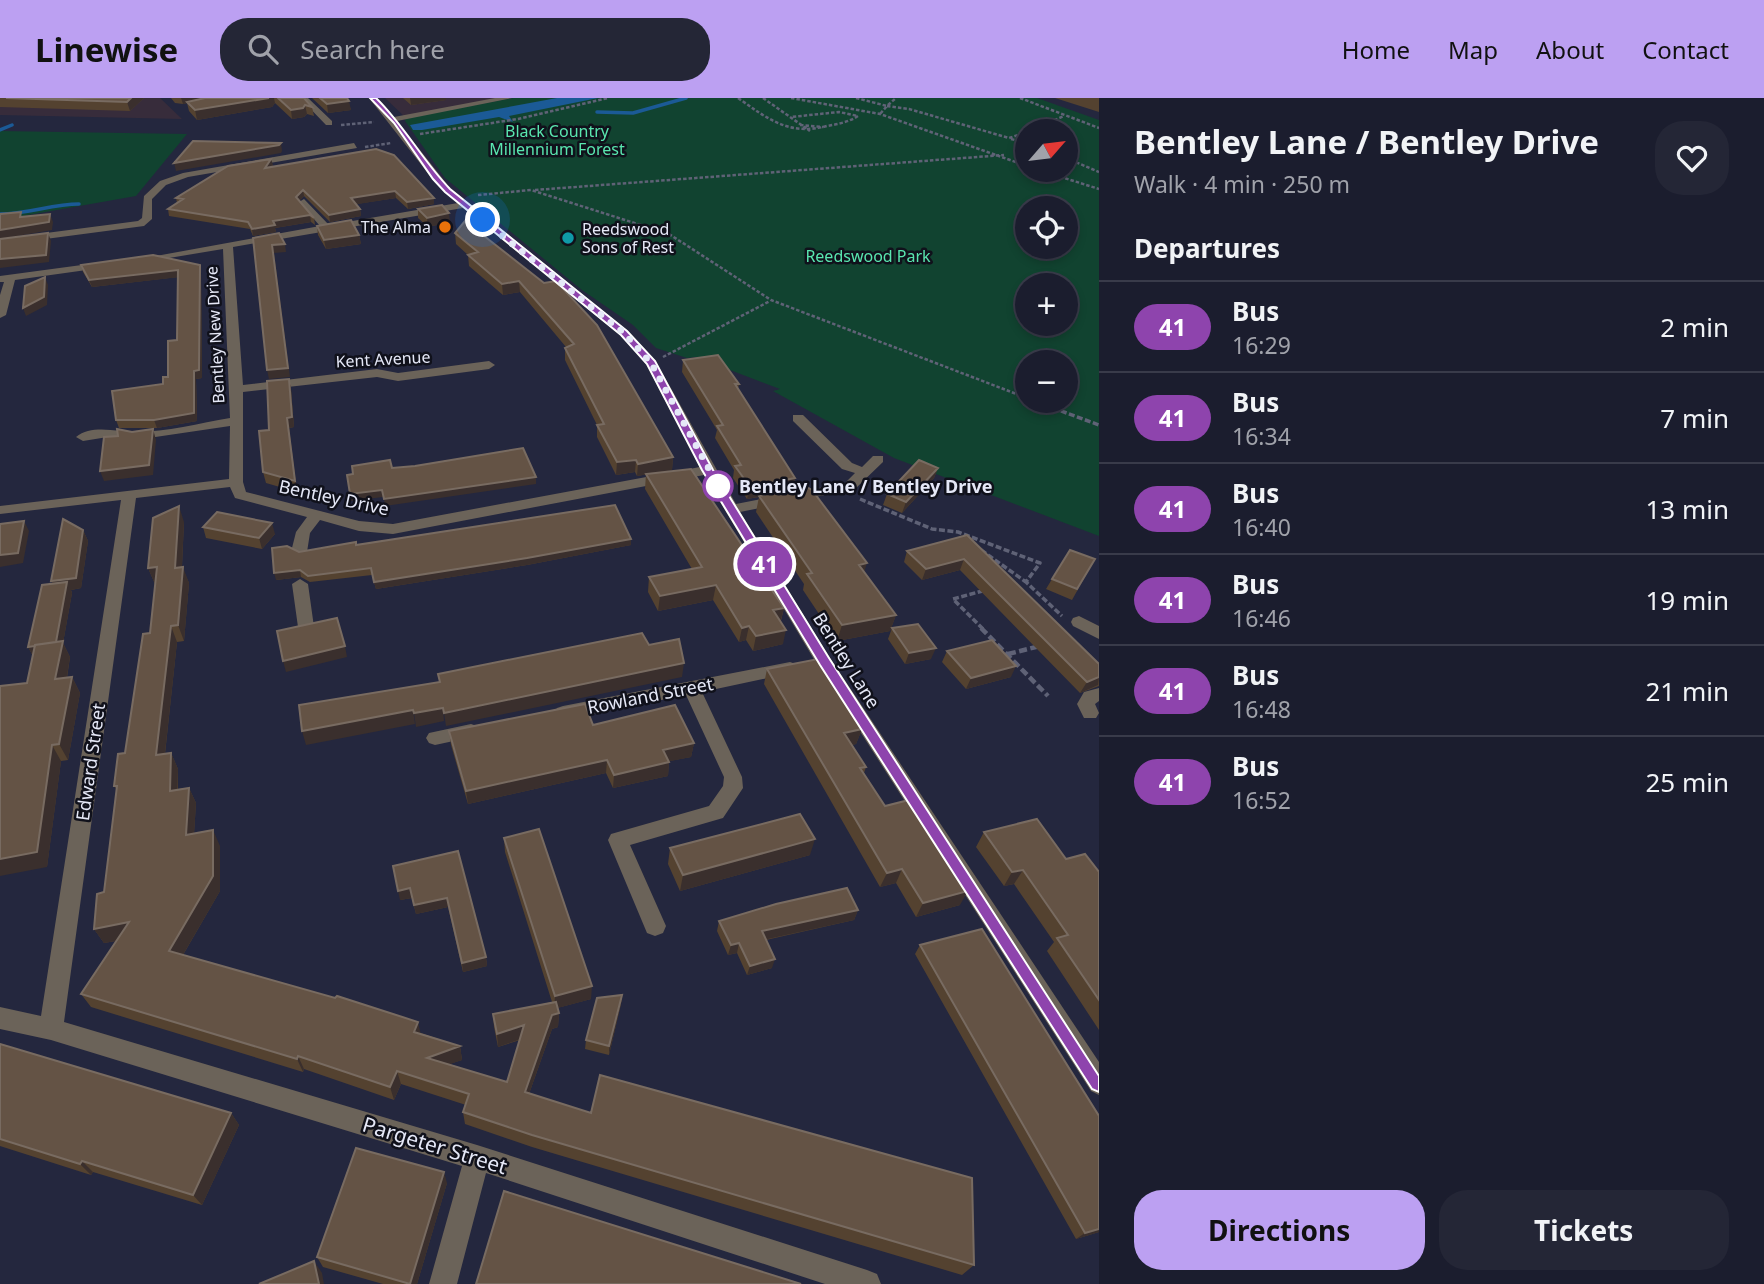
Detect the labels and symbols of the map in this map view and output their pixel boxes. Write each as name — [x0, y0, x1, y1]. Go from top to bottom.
north arrow — [1015, 119, 1078, 182]
park label: Black Country Millennium Forest — [489, 120, 625, 160]
your location — [465, 202, 500, 237]
place label: The Alma — [361, 216, 431, 238]
place label: Reedswood Sons of Rest — [582, 218, 674, 258]
marker: The Alma — [437, 219, 453, 235]
marker: Reedswood Sons of Rest — [560, 230, 576, 246]
park label: Reedswood Park — [805, 245, 931, 267]
street label: Bentley New Drive — [200, 266, 230, 404]
street label: Kent Avenue — [335, 346, 431, 372]
marker: Bentley Lane / Bentley Drive — [703, 471, 733, 501]
street label: Bentley Drive — [277, 474, 391, 520]
place label: Bentley Lane / Bentley Drive — [739, 474, 993, 498]
line badge: 41 — [734, 541, 796, 587]
street label: Bentley Lane — [808, 608, 886, 712]
street label: Rowland Street — [585, 671, 715, 719]
street label: Edward Street — [70, 701, 110, 822]
street label: Pargeter Street — [359, 1110, 511, 1180]

